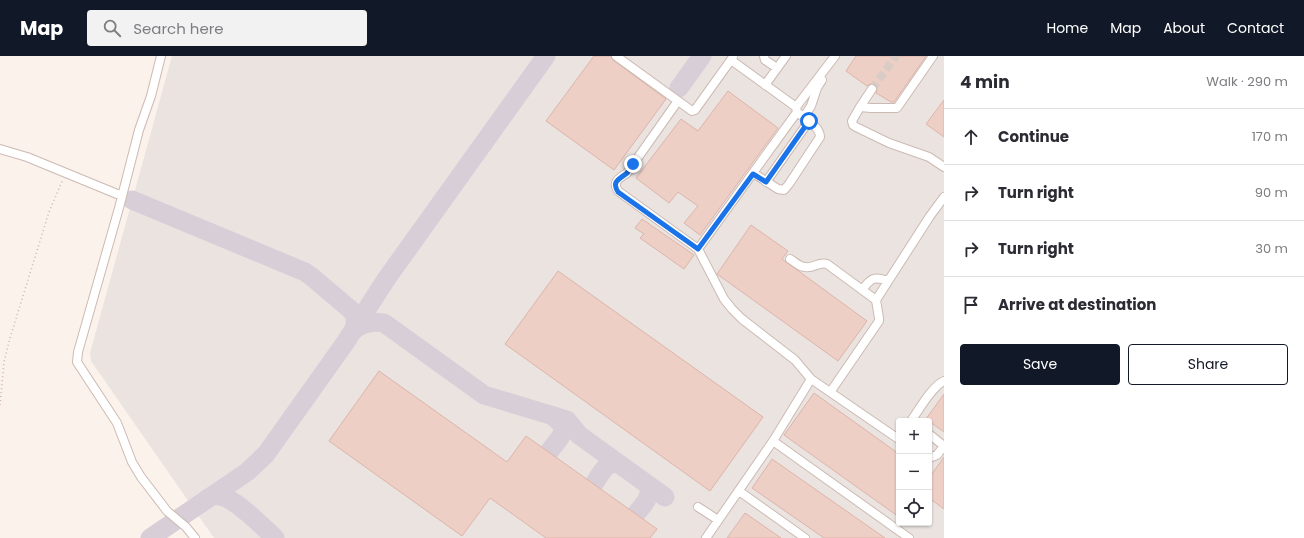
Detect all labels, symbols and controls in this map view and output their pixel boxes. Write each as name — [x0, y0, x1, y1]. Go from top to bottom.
search box — [87, 10, 367, 46]
text: Map — [20, 15, 63, 42]
icon: search — [101, 17, 123, 39]
text: Search here — [133, 18, 224, 39]
text: Home — [1046, 18, 1088, 38]
text: Map — [1110, 18, 1141, 38]
text: About — [1163, 18, 1205, 38]
text: Contact — [1227, 18, 1284, 38]
text: 4 min — [960, 70, 1010, 94]
text: Walk · 290 m — [1206, 72, 1288, 91]
route start — [800, 112, 818, 130]
icon: ahead — [960, 126, 982, 148]
text: Continue — [998, 126, 1069, 147]
text: 170 m — [1252, 127, 1288, 146]
route end — [624, 155, 642, 173]
icon: right — [960, 182, 982, 204]
text: Turn right — [998, 182, 1074, 203]
text: 90 m — [1255, 183, 1288, 202]
icon: right — [960, 238, 982, 260]
text: Turn right — [998, 238, 1074, 259]
text: 30 m — [1255, 239, 1288, 258]
icon: arrive — [960, 294, 982, 316]
text: Arrive at destination — [998, 294, 1156, 315]
button: Save — [960, 344, 1120, 385]
button: Share — [1128, 344, 1288, 385]
map controls — [896, 418, 932, 526]
button: + — [896, 418, 932, 454]
button: − — [896, 454, 932, 490]
button: locate — [896, 490, 932, 526]

